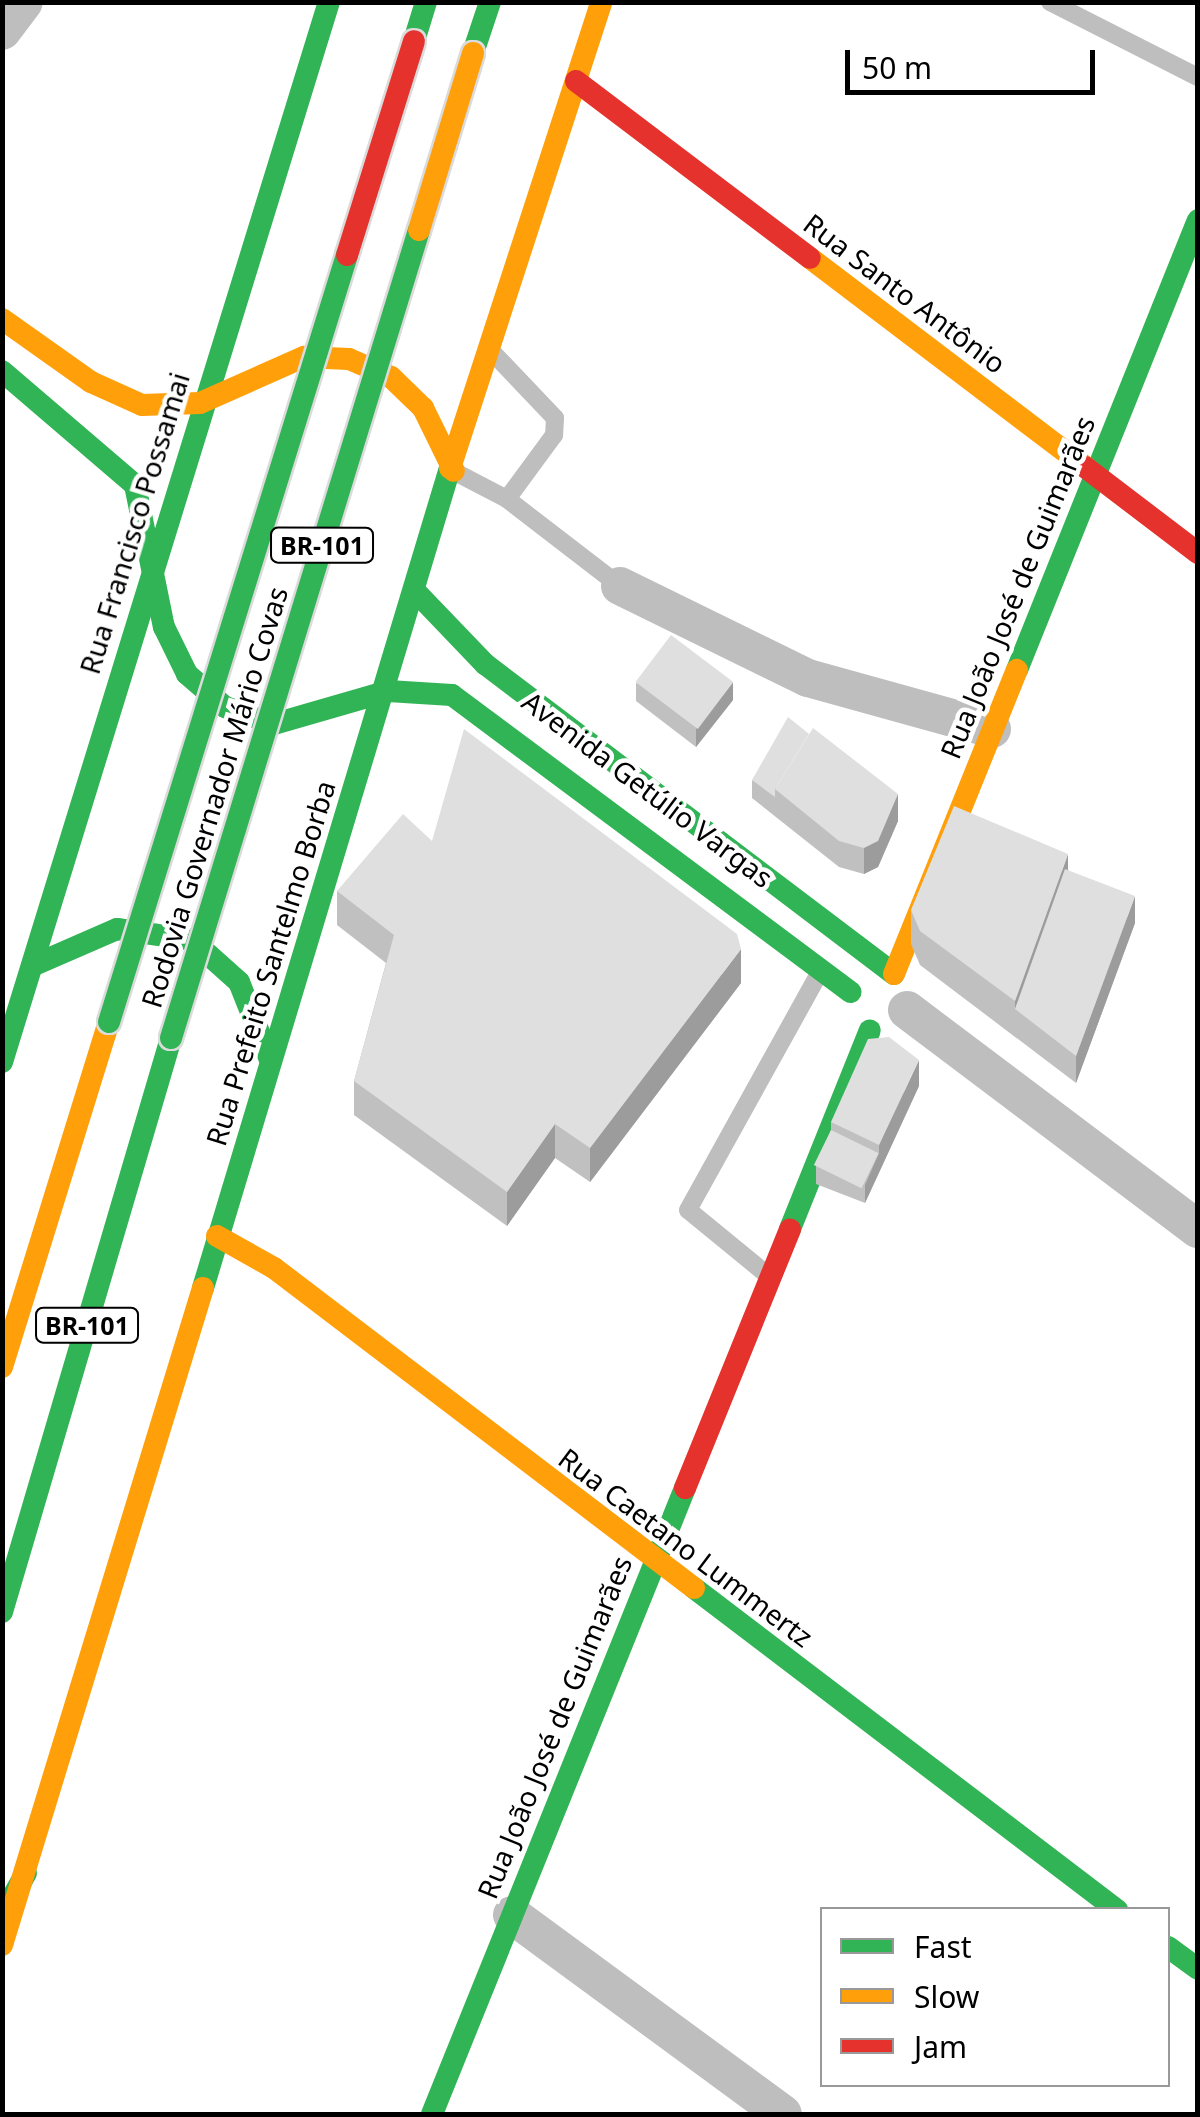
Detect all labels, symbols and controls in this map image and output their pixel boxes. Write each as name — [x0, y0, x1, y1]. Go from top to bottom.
scale bar — [850, 30, 1100, 92]
text: 50 m — [862, 47, 932, 88]
street label: Rua Santo Antônio — [797, 206, 1013, 380]
street label: Rua Francisco Possamai — [72, 368, 196, 678]
street label: Rua João José de Guimarães — [933, 411, 1101, 763]
road number: BR-101 — [270, 525, 374, 565]
street label: Rodovia Governador Mário Covas — [134, 583, 294, 1011]
street label: Avenida Getúlio Vargas — [516, 684, 780, 894]
street label: Rua Prefeito Santelmo Borba — [198, 776, 342, 1150]
road number: BR-101 — [34, 1305, 140, 1345]
street label: Rua Caetano Lummertz — [552, 1441, 820, 1653]
street label: Rua João José de Guimarães — [470, 1551, 638, 1903]
legend — [820, 1907, 1170, 2087]
text: Fast — [914, 1926, 972, 1967]
text: Slow — [914, 1976, 979, 2017]
text: Jam — [914, 2026, 967, 2067]

